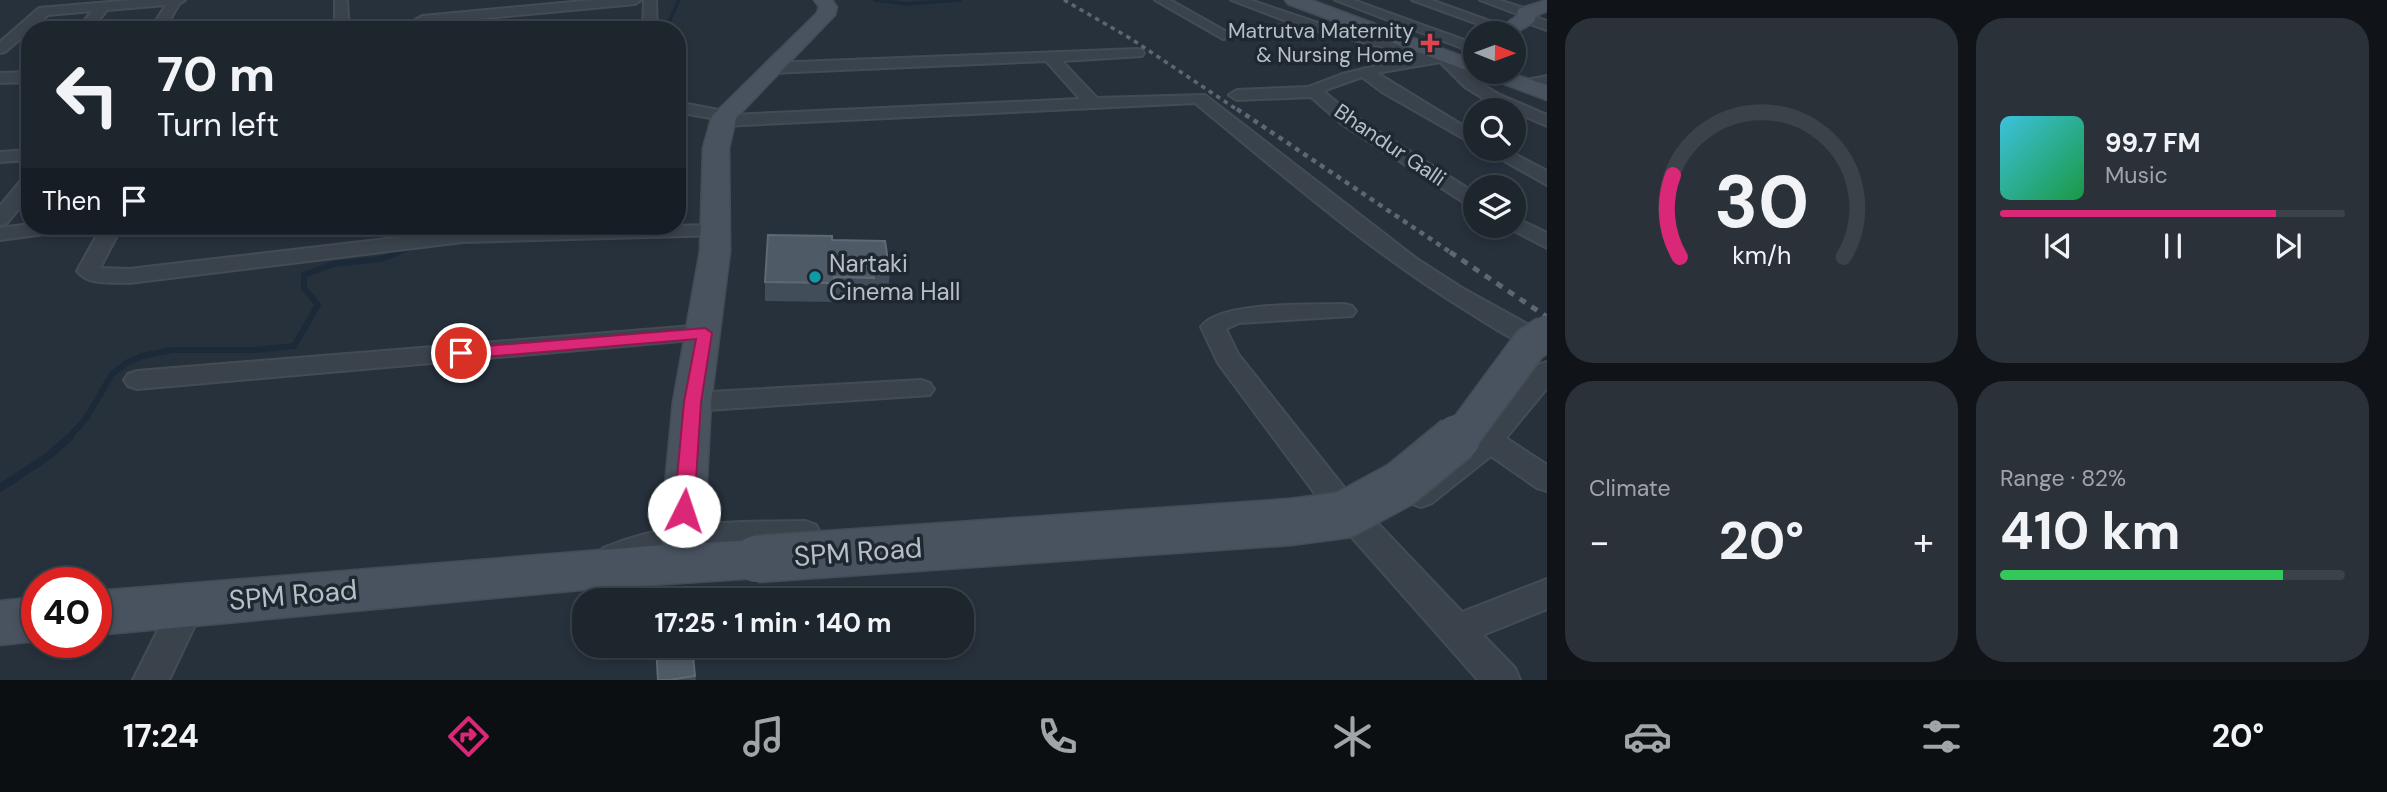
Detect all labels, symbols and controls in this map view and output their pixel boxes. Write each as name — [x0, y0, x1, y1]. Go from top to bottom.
place label: Matrutva Maternity & Nursing Home — [1228, 17, 1414, 69]
north arrow — [1463, 21, 1526, 84]
map controls — [1463, 21, 1526, 238]
marker: Matrutva Maternity & Nursing Home — [1420, 33, 1440, 53]
text: 70 m — [157, 42, 275, 106]
icon: left — [42, 49, 133, 140]
street label: Bhandur Galli — [1329, 97, 1451, 193]
button: search — [1463, 98, 1526, 161]
text: Turn left — [157, 104, 279, 146]
text: 99.7 FM — [2105, 126, 2201, 160]
text: 30 — [1714, 155, 1809, 250]
text: Music — [2105, 160, 2168, 190]
button: layers — [1463, 175, 1526, 238]
icon: arrive — [115, 182, 153, 220]
text: Then — [42, 184, 101, 218]
icon: previous — [2039, 227, 2077, 265]
icon: pause — [2154, 227, 2192, 265]
icon: next — [2269, 227, 2307, 265]
text: km/h — [1732, 239, 1791, 272]
place label: Nartaki Cinema Hall — [829, 248, 960, 307]
marker: Nartaki Cinema Hall — [807, 269, 823, 285]
pin — [431, 323, 491, 383]
icon: arrive — [442, 334, 480, 372]
text: Range · 82% — [2000, 463, 2126, 493]
text: Climate — [1589, 473, 1671, 503]
position arrow — [647, 474, 721, 548]
text: 410 km — [2000, 497, 2181, 565]
text: 20° — [1719, 507, 1804, 575]
text: − — [1589, 517, 1610, 567]
text: + — [1913, 517, 1934, 567]
street label: SPM Road — [793, 529, 923, 575]
speed limit sign: 40 — [21, 567, 112, 658]
street label: SPM Road — [227, 571, 359, 619]
text: 17:25 · 1 min · 140 m — [654, 606, 892, 640]
icon: directions — [444, 712, 493, 761]
icon: music — [739, 712, 788, 761]
icon: phone — [1033, 712, 1082, 761]
icon: climate — [1328, 712, 1377, 761]
icon: car — [1623, 712, 1672, 761]
icon: filters — [1917, 712, 1966, 761]
text: 17:24 — [123, 715, 199, 757]
text: 20° — [2212, 715, 2264, 757]

